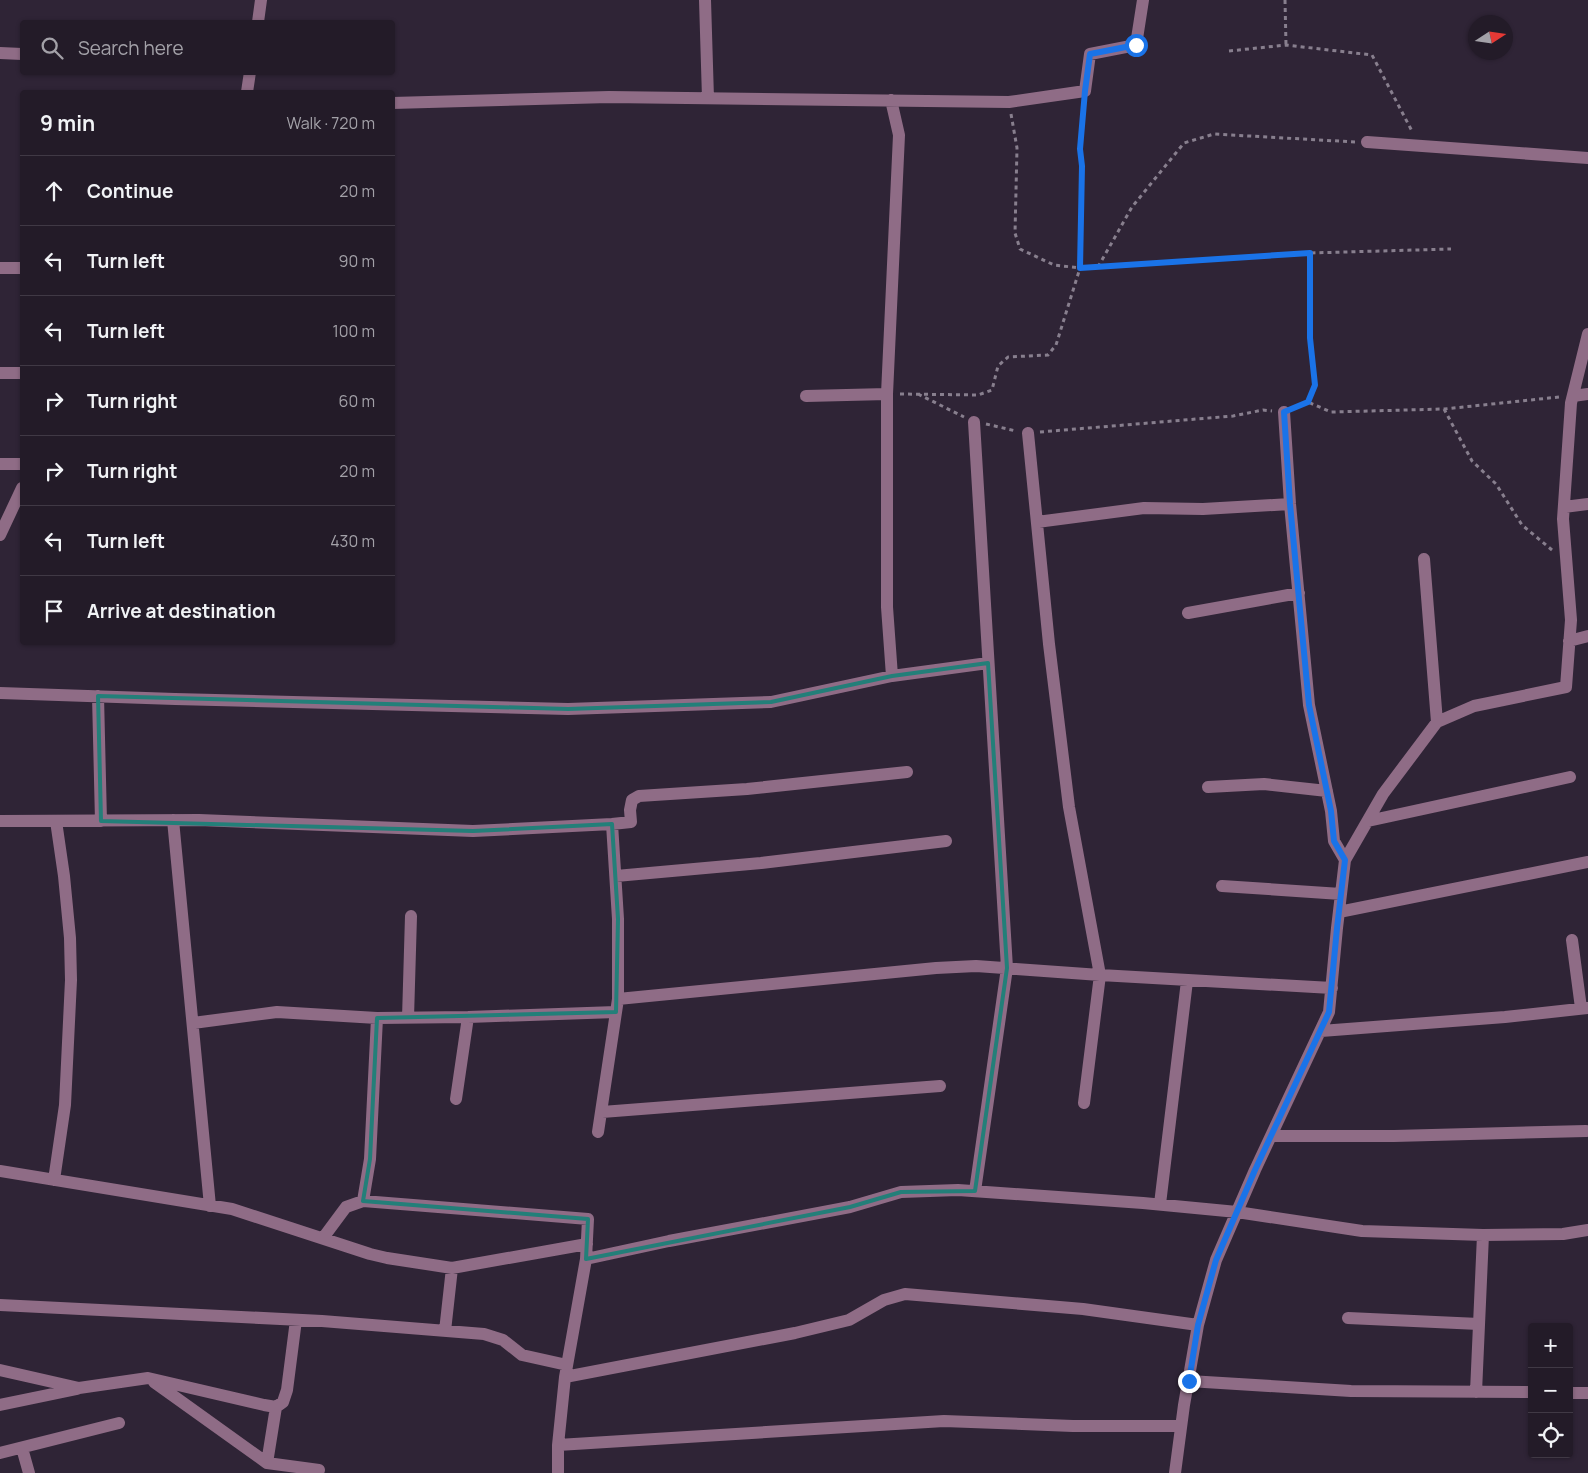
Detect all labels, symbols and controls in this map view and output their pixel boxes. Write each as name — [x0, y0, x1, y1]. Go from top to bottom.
north arrow — [1468, 15, 1513, 60]
search box — [20, 20, 395, 75]
icon: search — [38, 34, 66, 62]
route start — [1125, 34, 1148, 57]
text: Search here — [78, 35, 184, 61]
text: 9 min — [40, 109, 95, 137]
text: Walk · 720 m — [286, 112, 375, 134]
icon: ahead — [40, 177, 68, 205]
text: Continue — [87, 178, 173, 204]
text: 20 m — [339, 180, 375, 202]
icon: left — [40, 247, 68, 275]
text: Turn left — [87, 248, 165, 274]
text: 90 m — [339, 250, 375, 272]
icon: left — [40, 317, 68, 345]
text: Turn left — [87, 318, 165, 344]
text: 100 m — [332, 320, 375, 342]
icon: right — [40, 387, 68, 415]
text: Turn right — [87, 388, 177, 414]
text: 60 m — [339, 390, 375, 412]
icon: right — [40, 457, 68, 485]
text: Turn right — [87, 458, 177, 484]
text: 20 m — [339, 460, 375, 482]
icon: left — [40, 527, 68, 555]
text: Turn left — [87, 528, 165, 554]
text: 430 m — [330, 530, 375, 552]
icon: arrive — [40, 597, 68, 625]
text: Arrive at destination — [87, 598, 276, 624]
map controls — [1528, 1323, 1573, 1458]
button: + — [1528, 1323, 1573, 1368]
button: − — [1528, 1368, 1573, 1413]
route end — [1178, 1370, 1201, 1393]
button: locate — [1528, 1413, 1573, 1458]

